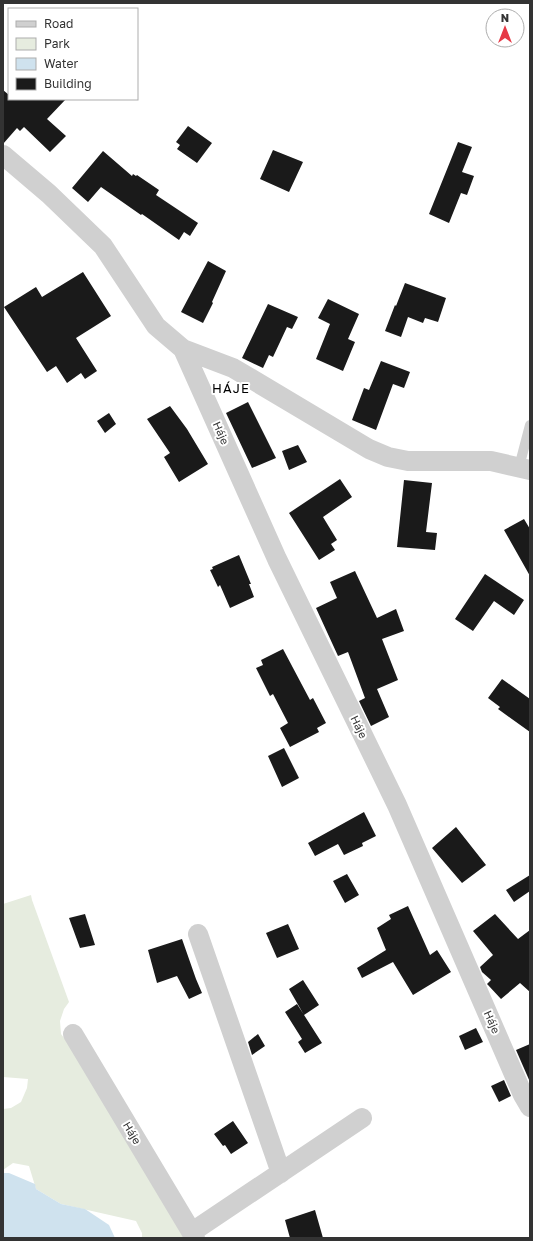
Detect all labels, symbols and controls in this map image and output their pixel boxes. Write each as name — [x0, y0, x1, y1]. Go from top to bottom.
legend — [8, 8, 138, 100]
north arrow — [485, 8, 525, 48]
text: N — [501, 11, 509, 24]
text: Road — [44, 16, 73, 31]
text: Park — [44, 36, 70, 51]
text: Water — [44, 56, 78, 71]
text: Building — [44, 76, 92, 91]
district label: HÁJE — [212, 380, 250, 396]
street label: Háje — [211, 419, 232, 446]
street label: Háje — [348, 713, 371, 740]
street label: Háje — [482, 1008, 503, 1035]
street label: Háje — [121, 1119, 144, 1146]

